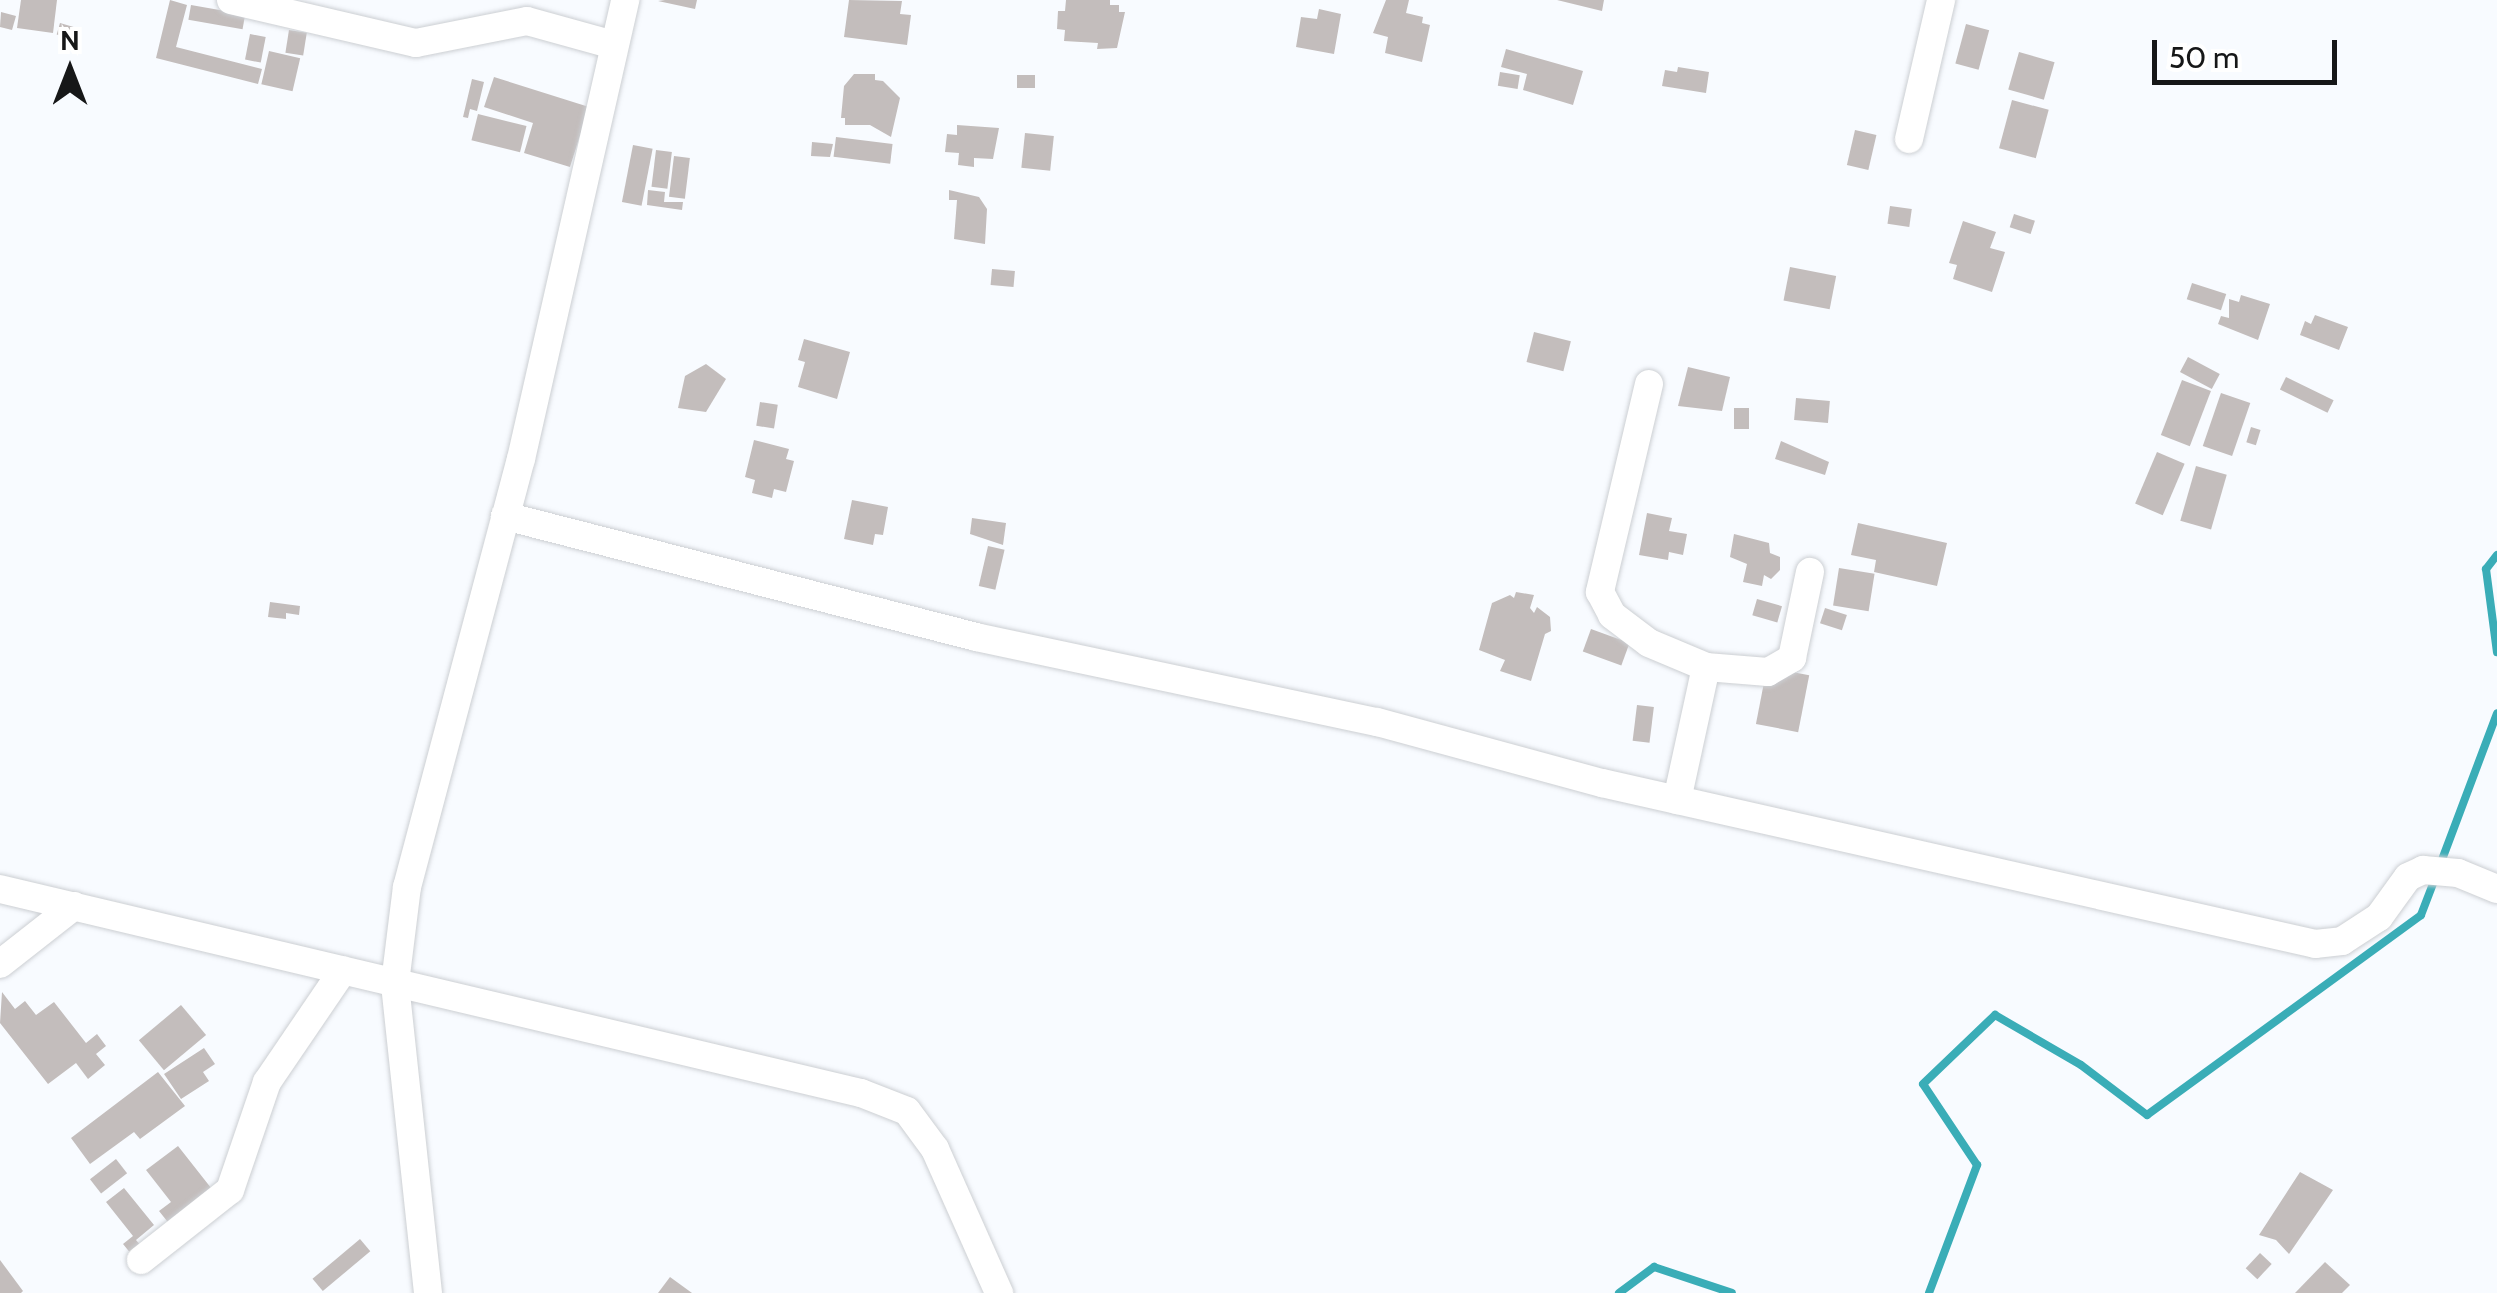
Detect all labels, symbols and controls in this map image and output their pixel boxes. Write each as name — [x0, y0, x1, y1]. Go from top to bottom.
north arrow — [20, 20, 120, 120]
scale bar — [2157, 20, 2342, 82]
text: N — [60, 23, 80, 57]
text: 50 m — [2169, 39, 2239, 76]

